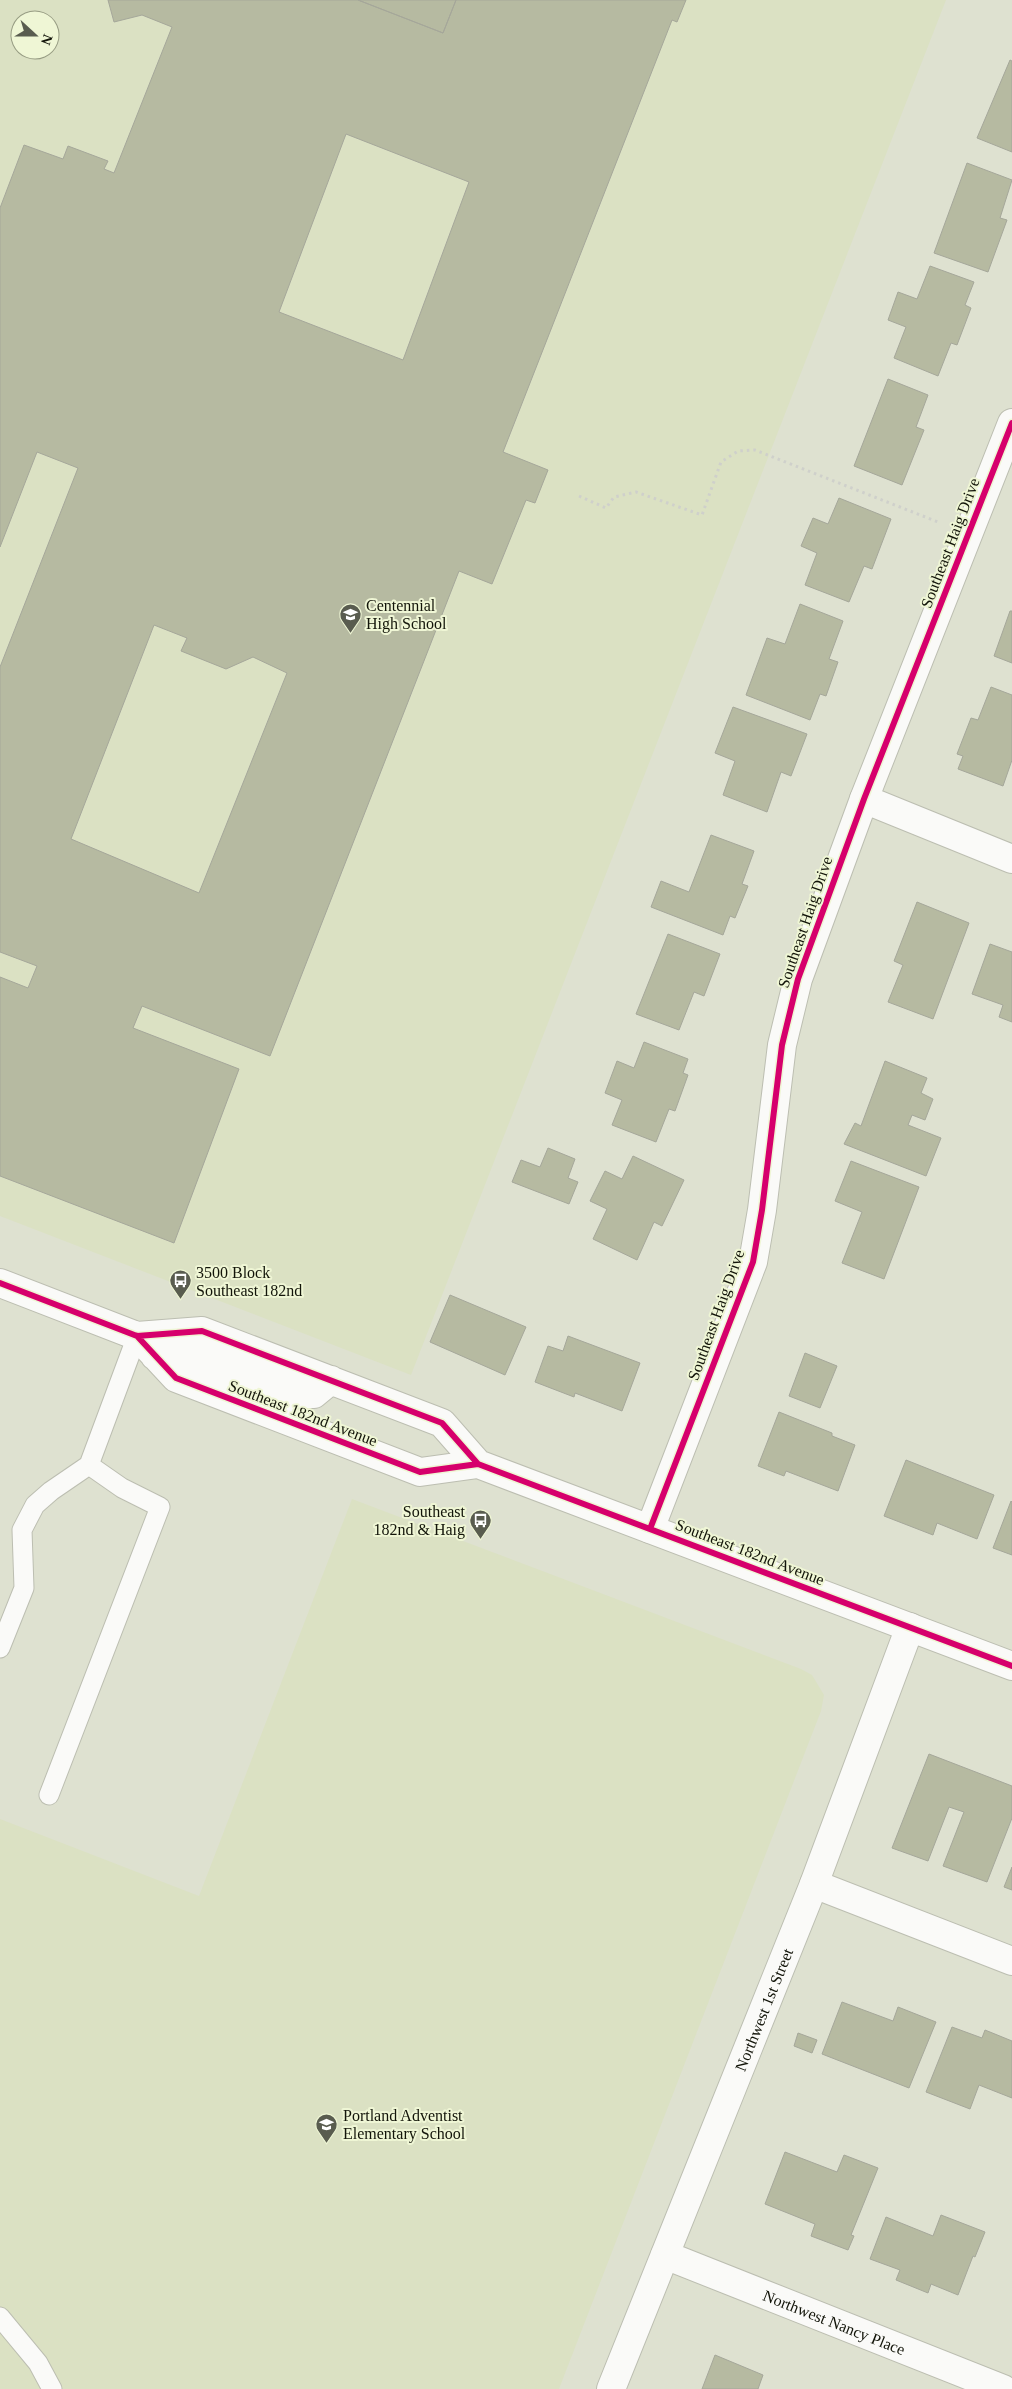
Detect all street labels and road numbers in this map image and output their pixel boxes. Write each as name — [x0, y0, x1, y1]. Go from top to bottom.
street label: Southeast Haig Drive — [917, 476, 984, 611]
street label: Southeast Haig Drive — [775, 854, 836, 990]
street label: Southeast Haig Drive — [684, 1247, 748, 1383]
street label: Southeast 182nd Avenue — [226, 1377, 380, 1449]
street label: Southeast 182nd Avenue — [673, 1516, 827, 1588]
street label: Northwest 1st Street — [731, 1945, 796, 2073]
street label: Northwest Nancy Place — [761, 2286, 908, 2358]

